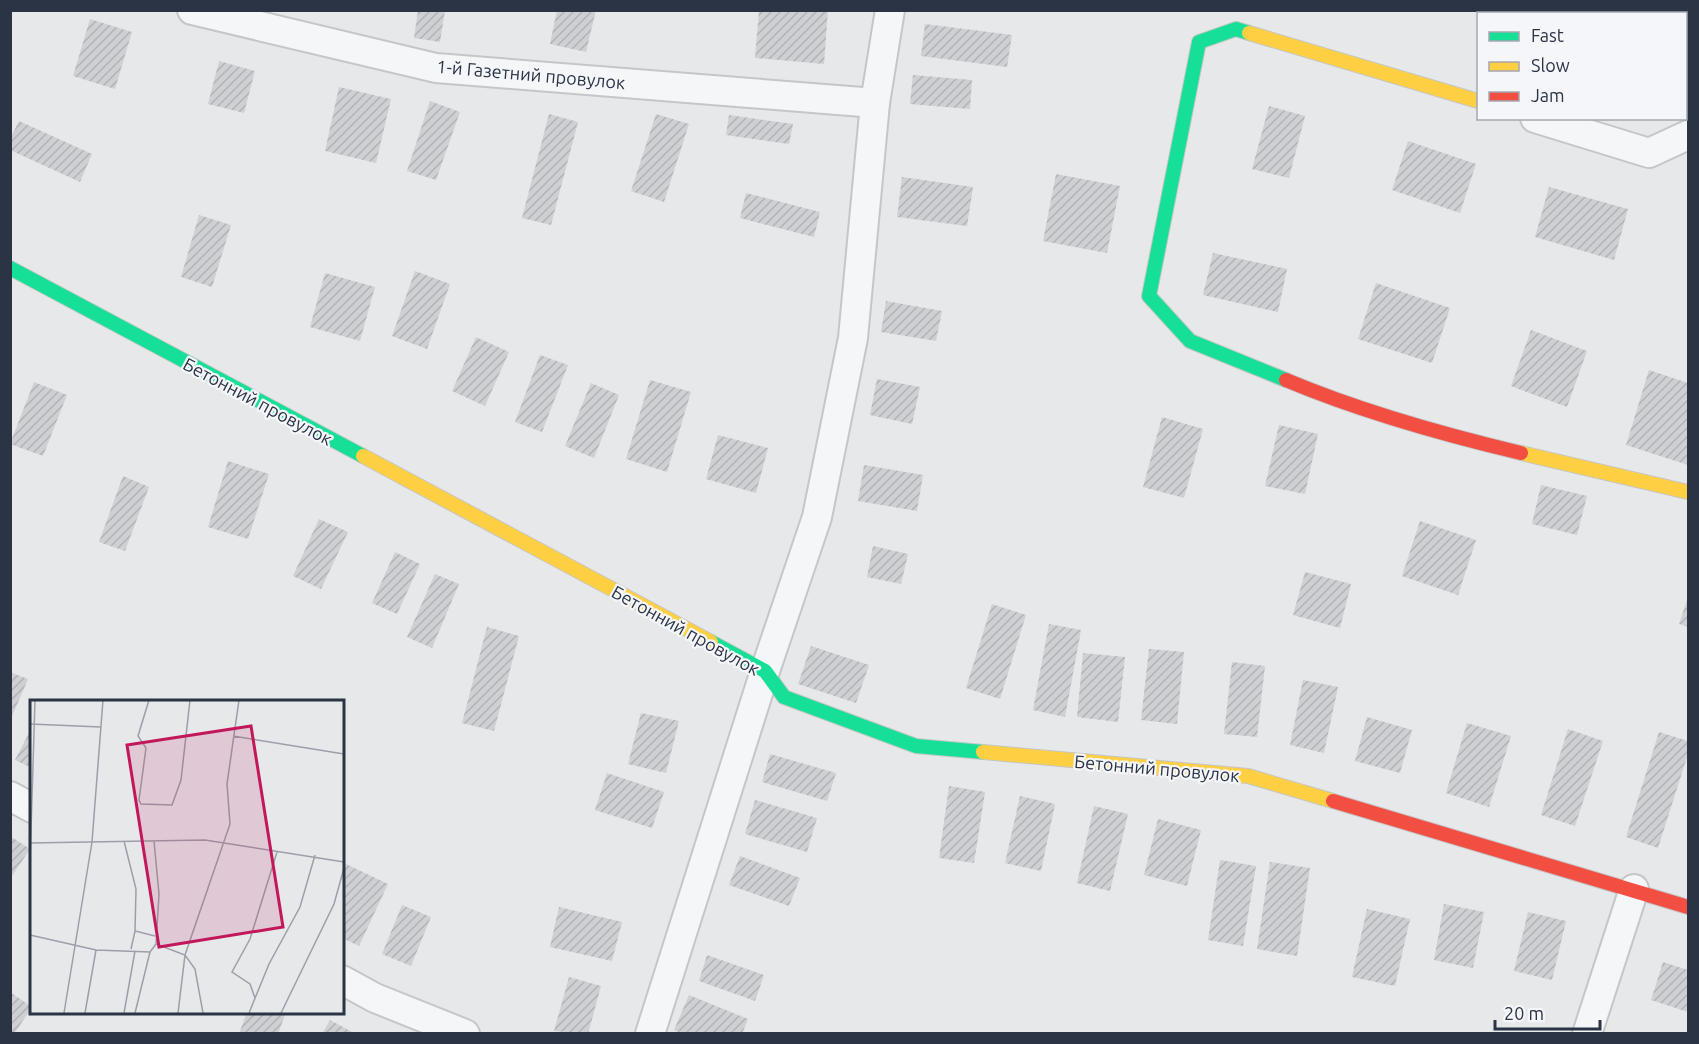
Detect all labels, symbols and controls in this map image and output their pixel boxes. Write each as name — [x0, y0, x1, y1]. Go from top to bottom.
legend — [1477, 12, 1687, 120]
text: Fast — [1531, 25, 1564, 45]
text: Slow — [1531, 55, 1570, 75]
street label: 1-й Газетний провулок — [436, 56, 626, 92]
text: Jam — [1531, 85, 1565, 105]
street label: Бетонний провулок — [180, 353, 336, 449]
street label: Бетонний провулок — [609, 581, 763, 679]
inset map — [30, 700, 344, 1014]
street label: Бетонний провулок — [1073, 751, 1241, 785]
scale bar — [1495, 993, 1600, 1031]
text: 20 m — [1504, 1003, 1544, 1023]

